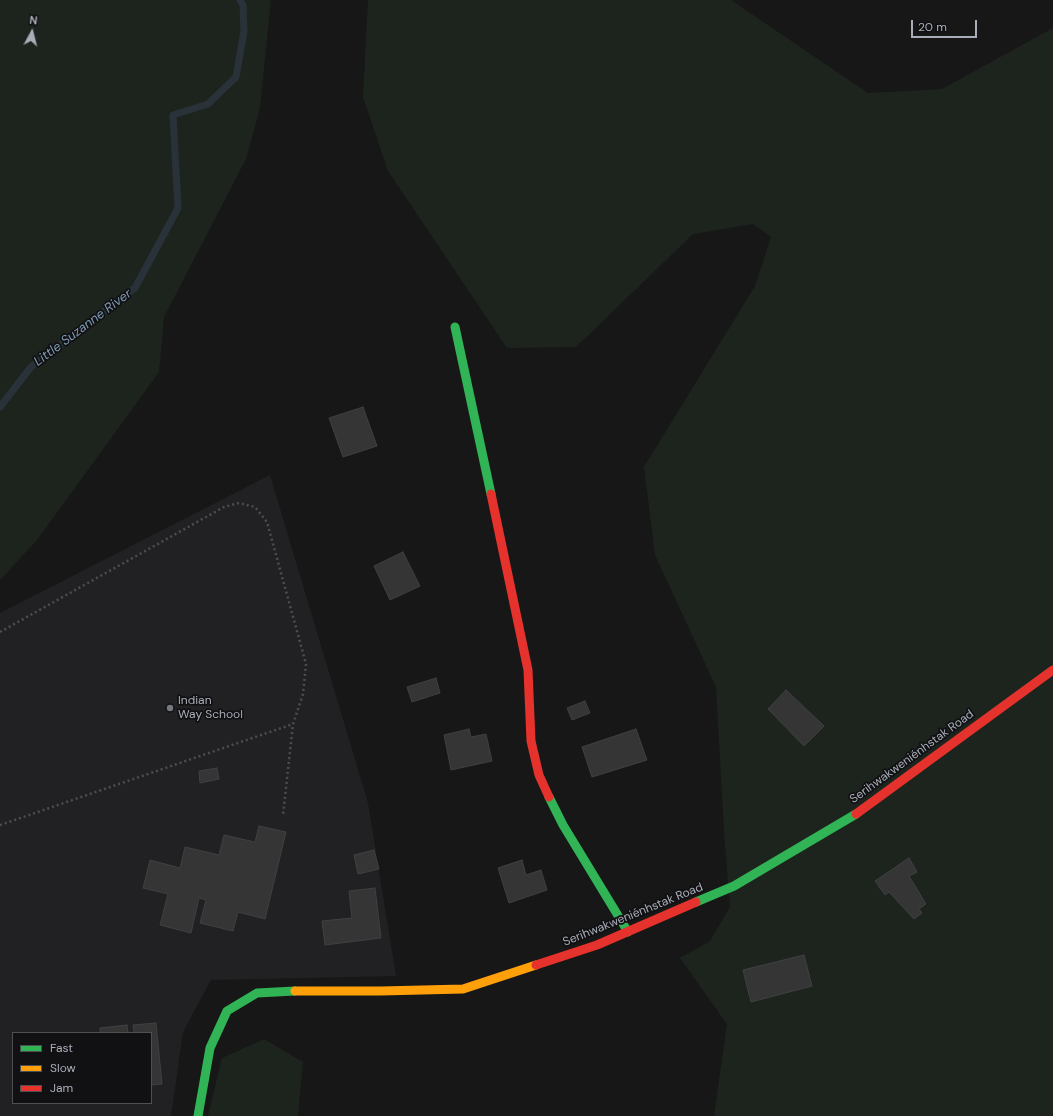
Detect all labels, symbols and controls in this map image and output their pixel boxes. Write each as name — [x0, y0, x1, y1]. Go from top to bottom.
north arrow — [12, 12, 52, 52]
scale bar — [913, 12, 979, 38]
text: N — [29, 13, 38, 28]
text: 20 m — [918, 19, 947, 35]
water label: Little Suzanne River — [31, 286, 135, 370]
place label: Indian Way School — [178, 694, 243, 722]
marker: Indian Way School — [165, 703, 175, 713]
street label: Serihwakweniénhstak Road — [847, 707, 977, 807]
street label: Serihwakweniénhstak Road — [561, 880, 705, 950]
legend — [12, 1032, 152, 1104]
text: Fast — [50, 1040, 73, 1056]
text: Slow — [50, 1060, 76, 1076]
text: Jam — [50, 1080, 73, 1096]

